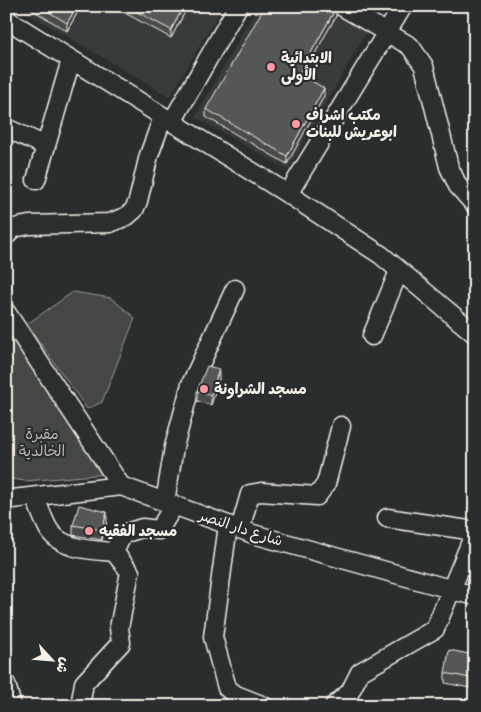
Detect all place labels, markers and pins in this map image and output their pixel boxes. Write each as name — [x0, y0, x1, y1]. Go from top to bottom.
place label: الابتدائية الأولى — [281, 49, 332, 85]
marker: الابتدائية الأولى — [265, 61, 277, 73]
place label: مكتب اشراف ابوعريش للبنات — [306, 106, 397, 142]
marker: مكتب اشراف ابوعريش للبنات — [290, 118, 302, 130]
place label: مسجد الشراونة — [214, 380, 307, 399]
marker: مسجد الشراونة — [198, 383, 210, 395]
place label: مسجد الفقيه — [99, 522, 177, 541]
marker: مسجد الفقيه — [83, 525, 95, 537]

